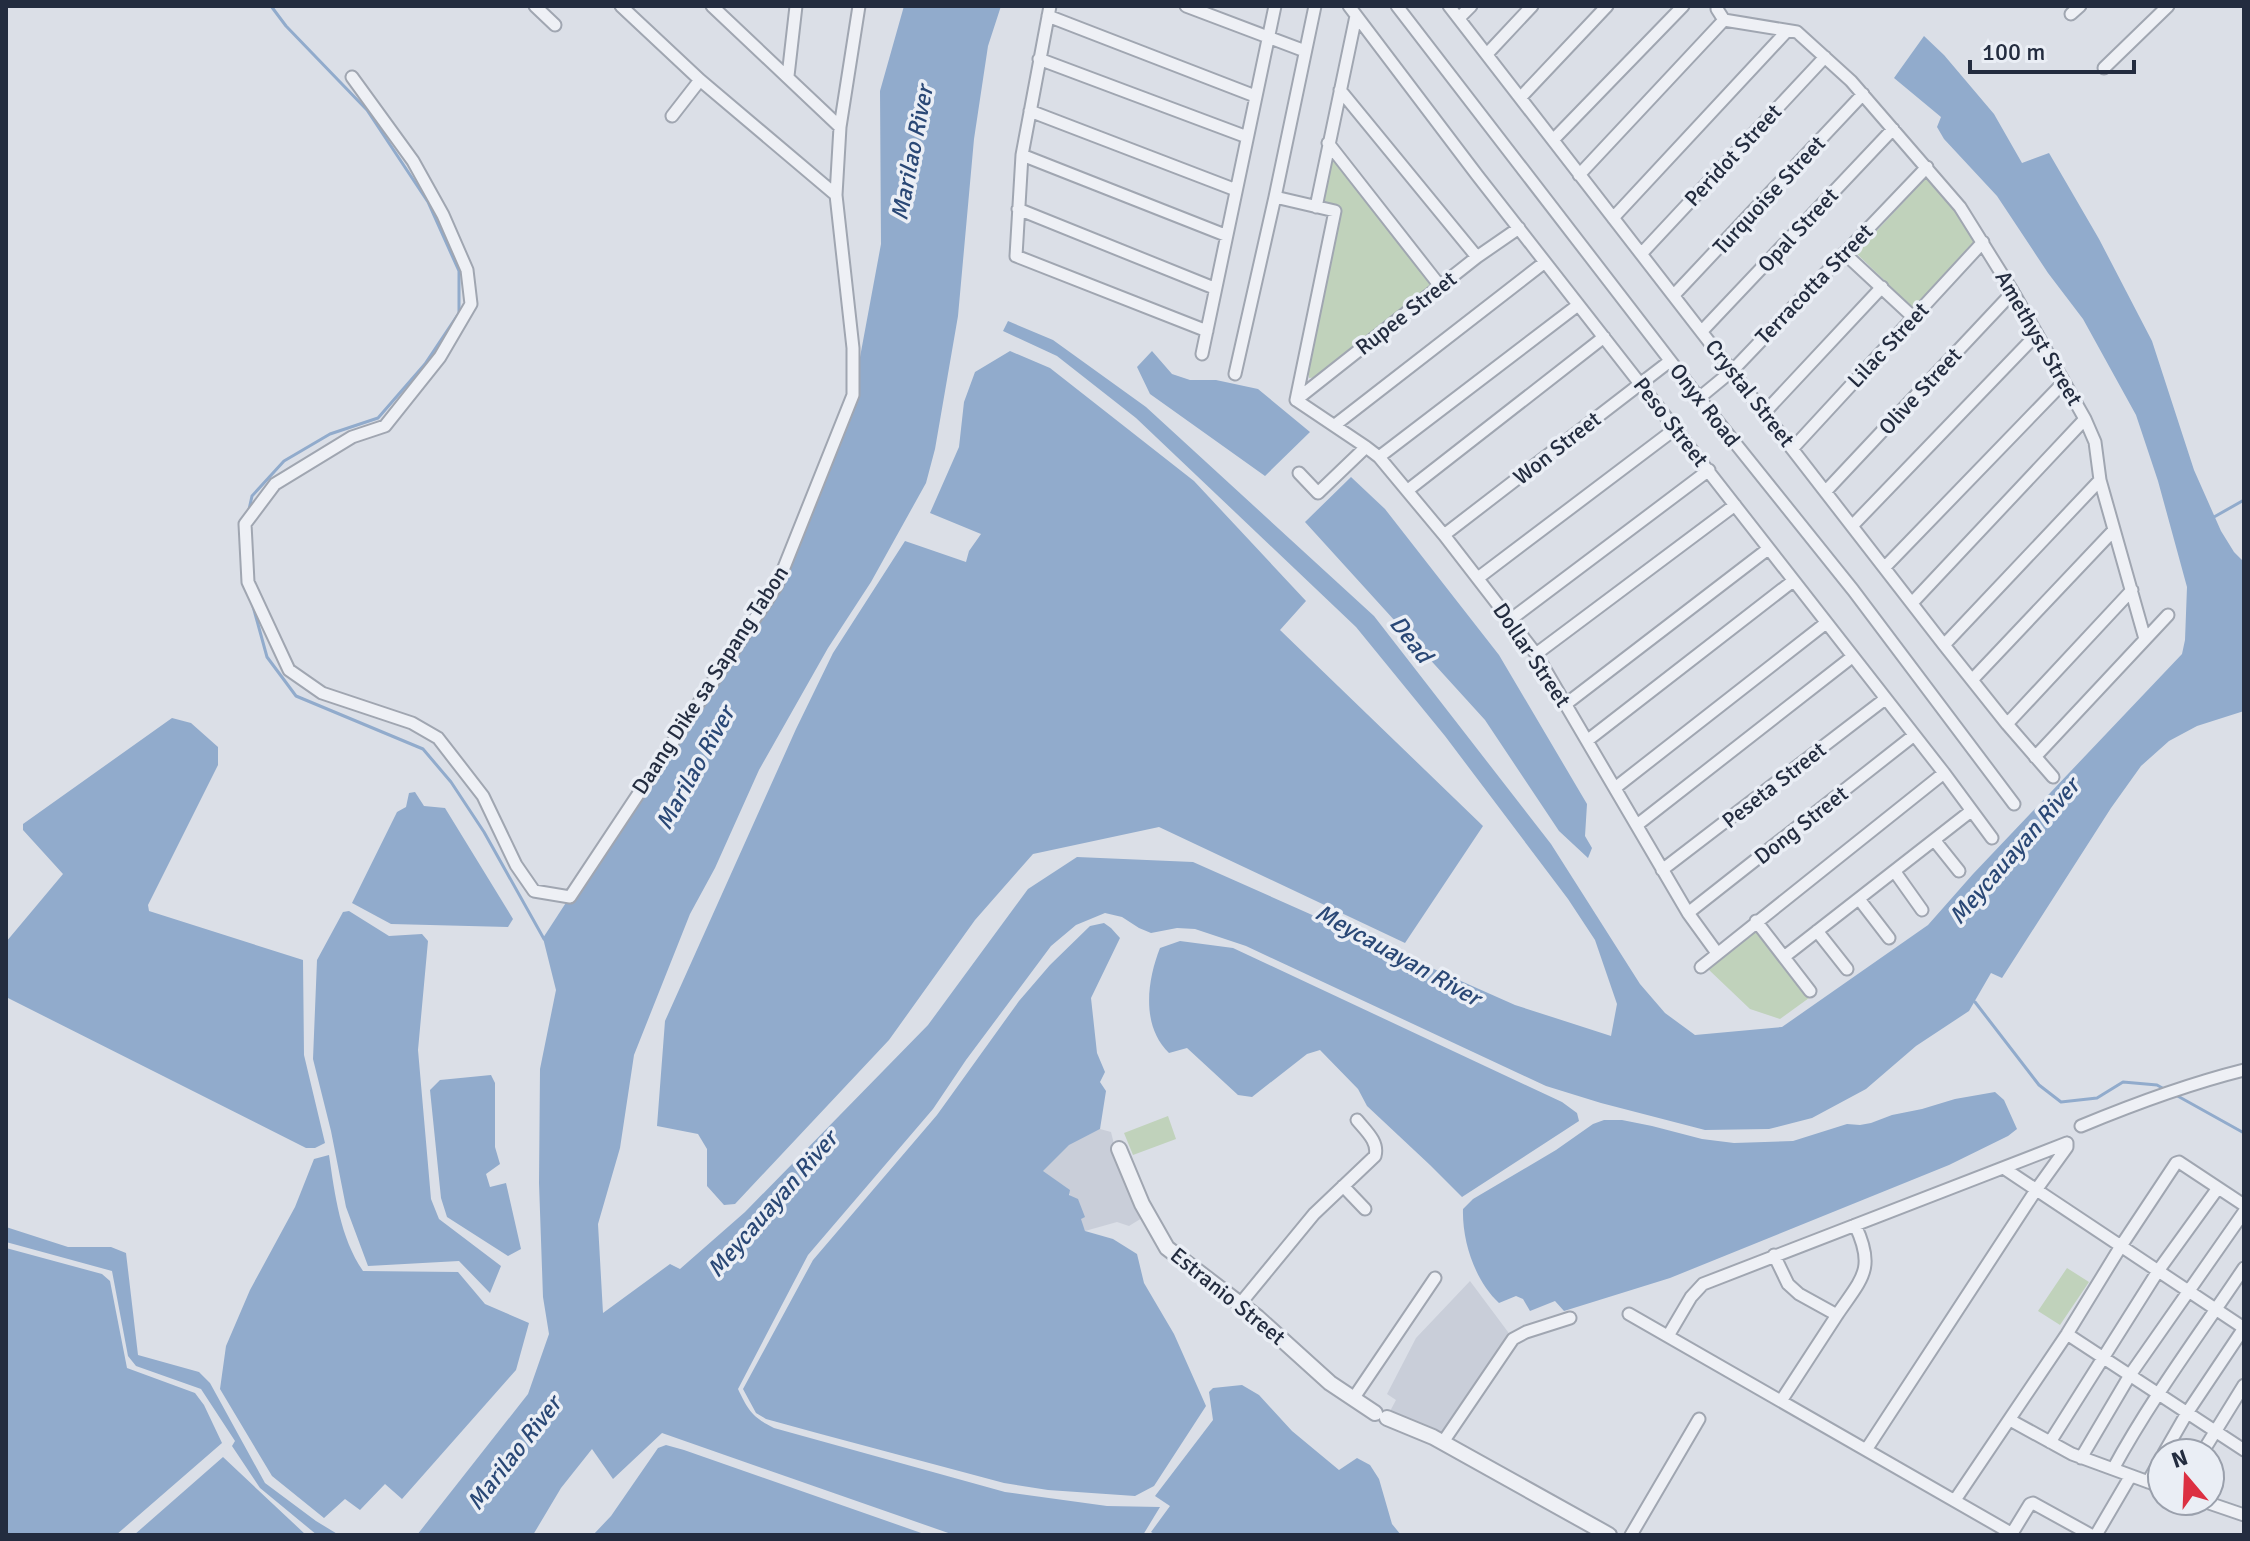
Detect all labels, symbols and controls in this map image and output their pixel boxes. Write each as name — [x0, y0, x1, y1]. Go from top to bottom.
scale bar — [1970, 24, 2134, 74]
text: 100 m — [1982, 37, 2045, 67]
water label: Marilao River — [884, 80, 940, 223]
street label: Peridot Street — [1679, 98, 1787, 212]
street label: Turquoise Street — [1707, 130, 1831, 260]
street label: Opal Street — [1752, 182, 1844, 278]
street label: Terracotta Street — [1750, 218, 1879, 350]
street label: Rupee Street — [1350, 265, 1462, 361]
street label: Amethyst Street — [1990, 266, 2089, 410]
street label: Lilac Street — [1842, 296, 1935, 393]
street label: Crystal Street — [1700, 334, 1801, 453]
street label: Olive Street — [1873, 342, 1967, 440]
street label: Onyx Road — [1664, 358, 1746, 452]
street label: Peso Street — [1628, 372, 1714, 472]
street label: Won Street — [1508, 405, 1606, 490]
street label: Daang Dike sa Sapang Tabon — [626, 561, 794, 799]
street label: Dollar Street — [1487, 598, 1577, 712]
water label: Dead — [1383, 609, 1441, 671]
water label: Marilao River — [649, 698, 743, 835]
street label: Peseta Street — [1717, 736, 1832, 834]
water label: Meycauayan River — [1942, 769, 2088, 930]
street label: Dong Street — [1749, 780, 1853, 870]
water label: Meycauayan River — [1310, 897, 1489, 1014]
water label: Meycauayan River — [700, 1122, 846, 1283]
street label: Estranio Street — [1165, 1241, 1291, 1351]
water label: Marilao River — [460, 1388, 570, 1516]
north arrow — [2146, 1437, 2226, 1517]
text: N — [2168, 1443, 2191, 1474]

